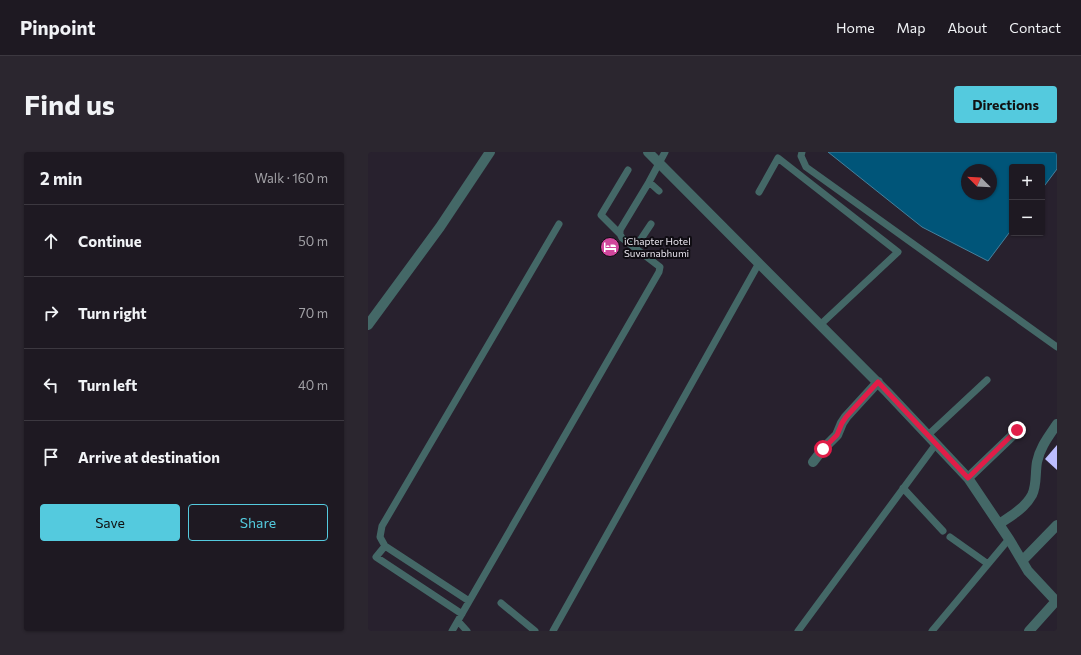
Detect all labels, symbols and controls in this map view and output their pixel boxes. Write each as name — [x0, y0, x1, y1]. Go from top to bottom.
text: Pinpoint — [20, 16, 96, 39]
text: Home — [836, 19, 875, 36]
text: Map — [897, 19, 925, 36]
text: About — [947, 19, 987, 36]
text: Contact — [1009, 19, 1061, 36]
button: Directions — [954, 86, 1057, 123]
text: Find us — [24, 87, 115, 121]
north arrow — [961, 164, 997, 200]
map controls — [1009, 164, 1045, 236]
button: + — [1009, 164, 1045, 200]
text: 2 min — [40, 168, 82, 189]
text: Walk · 160 m — [254, 170, 328, 186]
button: − — [1009, 200, 1045, 236]
icon: ahead — [40, 230, 62, 252]
text: Continue — [78, 232, 142, 250]
text: 50 m — [298, 233, 328, 249]
place label: iChapter Hotel Suvarnabhumi — [624, 235, 691, 259]
hotel icon: iChapter Hotel Suvarnabhumi — [599, 236, 621, 258]
icon: right — [40, 302, 62, 324]
text: Turn right — [78, 304, 147, 322]
text: 70 m — [299, 305, 328, 321]
icon: left — [40, 374, 62, 396]
text: Turn left — [78, 376, 137, 394]
text: 40 m — [298, 377, 328, 393]
route end — [1008, 421, 1026, 439]
route start — [814, 440, 832, 458]
icon: arrive — [40, 446, 62, 468]
text: Arrive at destination — [78, 448, 220, 466]
button: Save — [40, 504, 180, 541]
button: Share — [188, 504, 328, 541]

